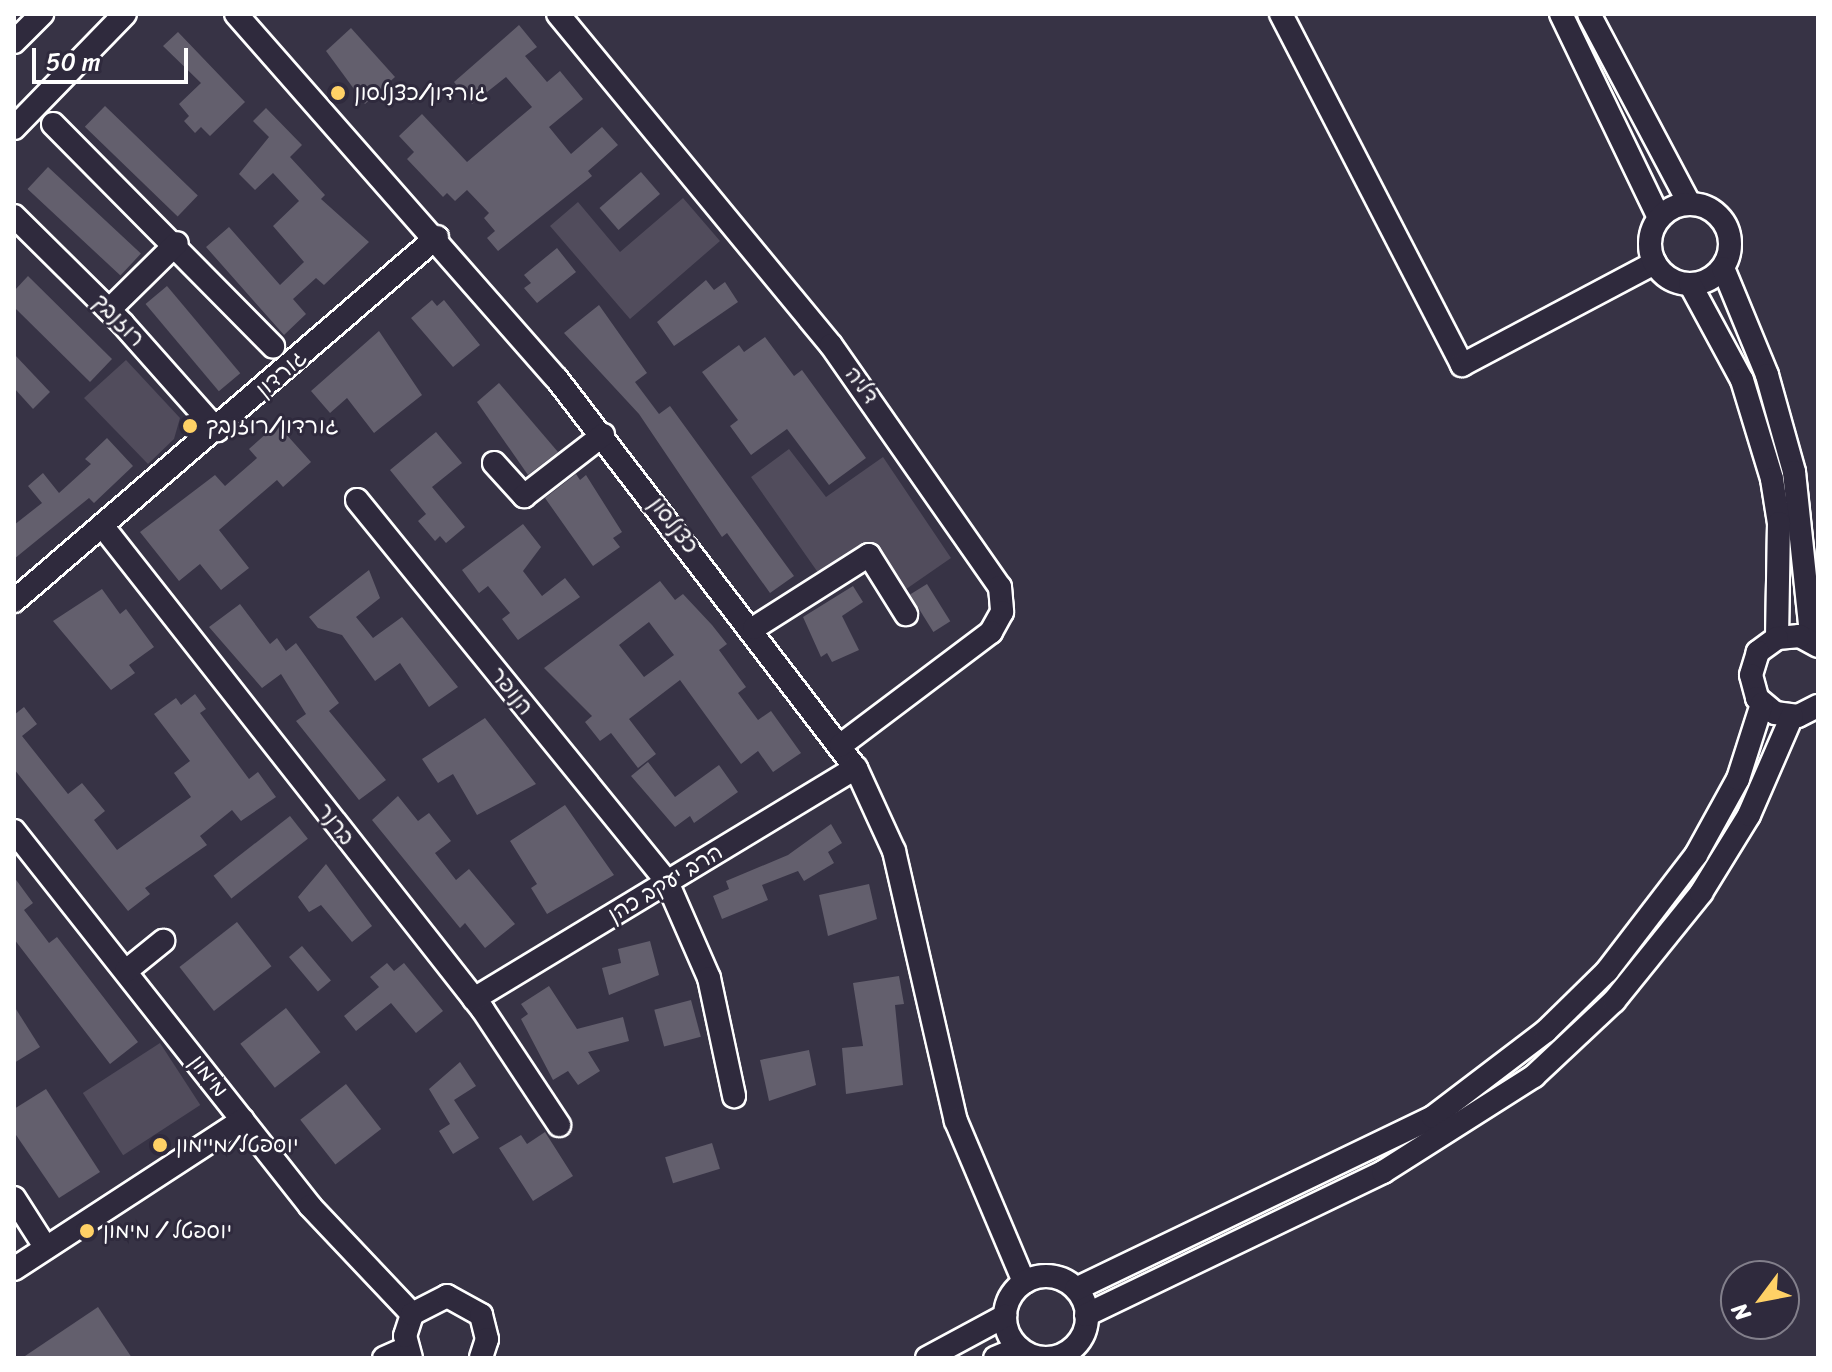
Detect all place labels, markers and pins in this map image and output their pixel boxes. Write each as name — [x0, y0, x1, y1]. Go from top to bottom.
place label: גורדון/כצנלסון — [354, 80, 488, 106]
marker: גורדון/כצנלסון — [329, 84, 347, 102]
place label: גורדון/רוזנבך — [206, 413, 339, 439]
marker: גורדון/רוזנבך — [181, 417, 199, 435]
place label: יוספטל/מיימון — [176, 1132, 298, 1158]
marker: יוספטל/מיימון — [151, 1136, 169, 1154]
place label: יוספטל / מימון — [103, 1218, 232, 1244]
marker: יוספטל / מימון — [78, 1222, 96, 1240]

